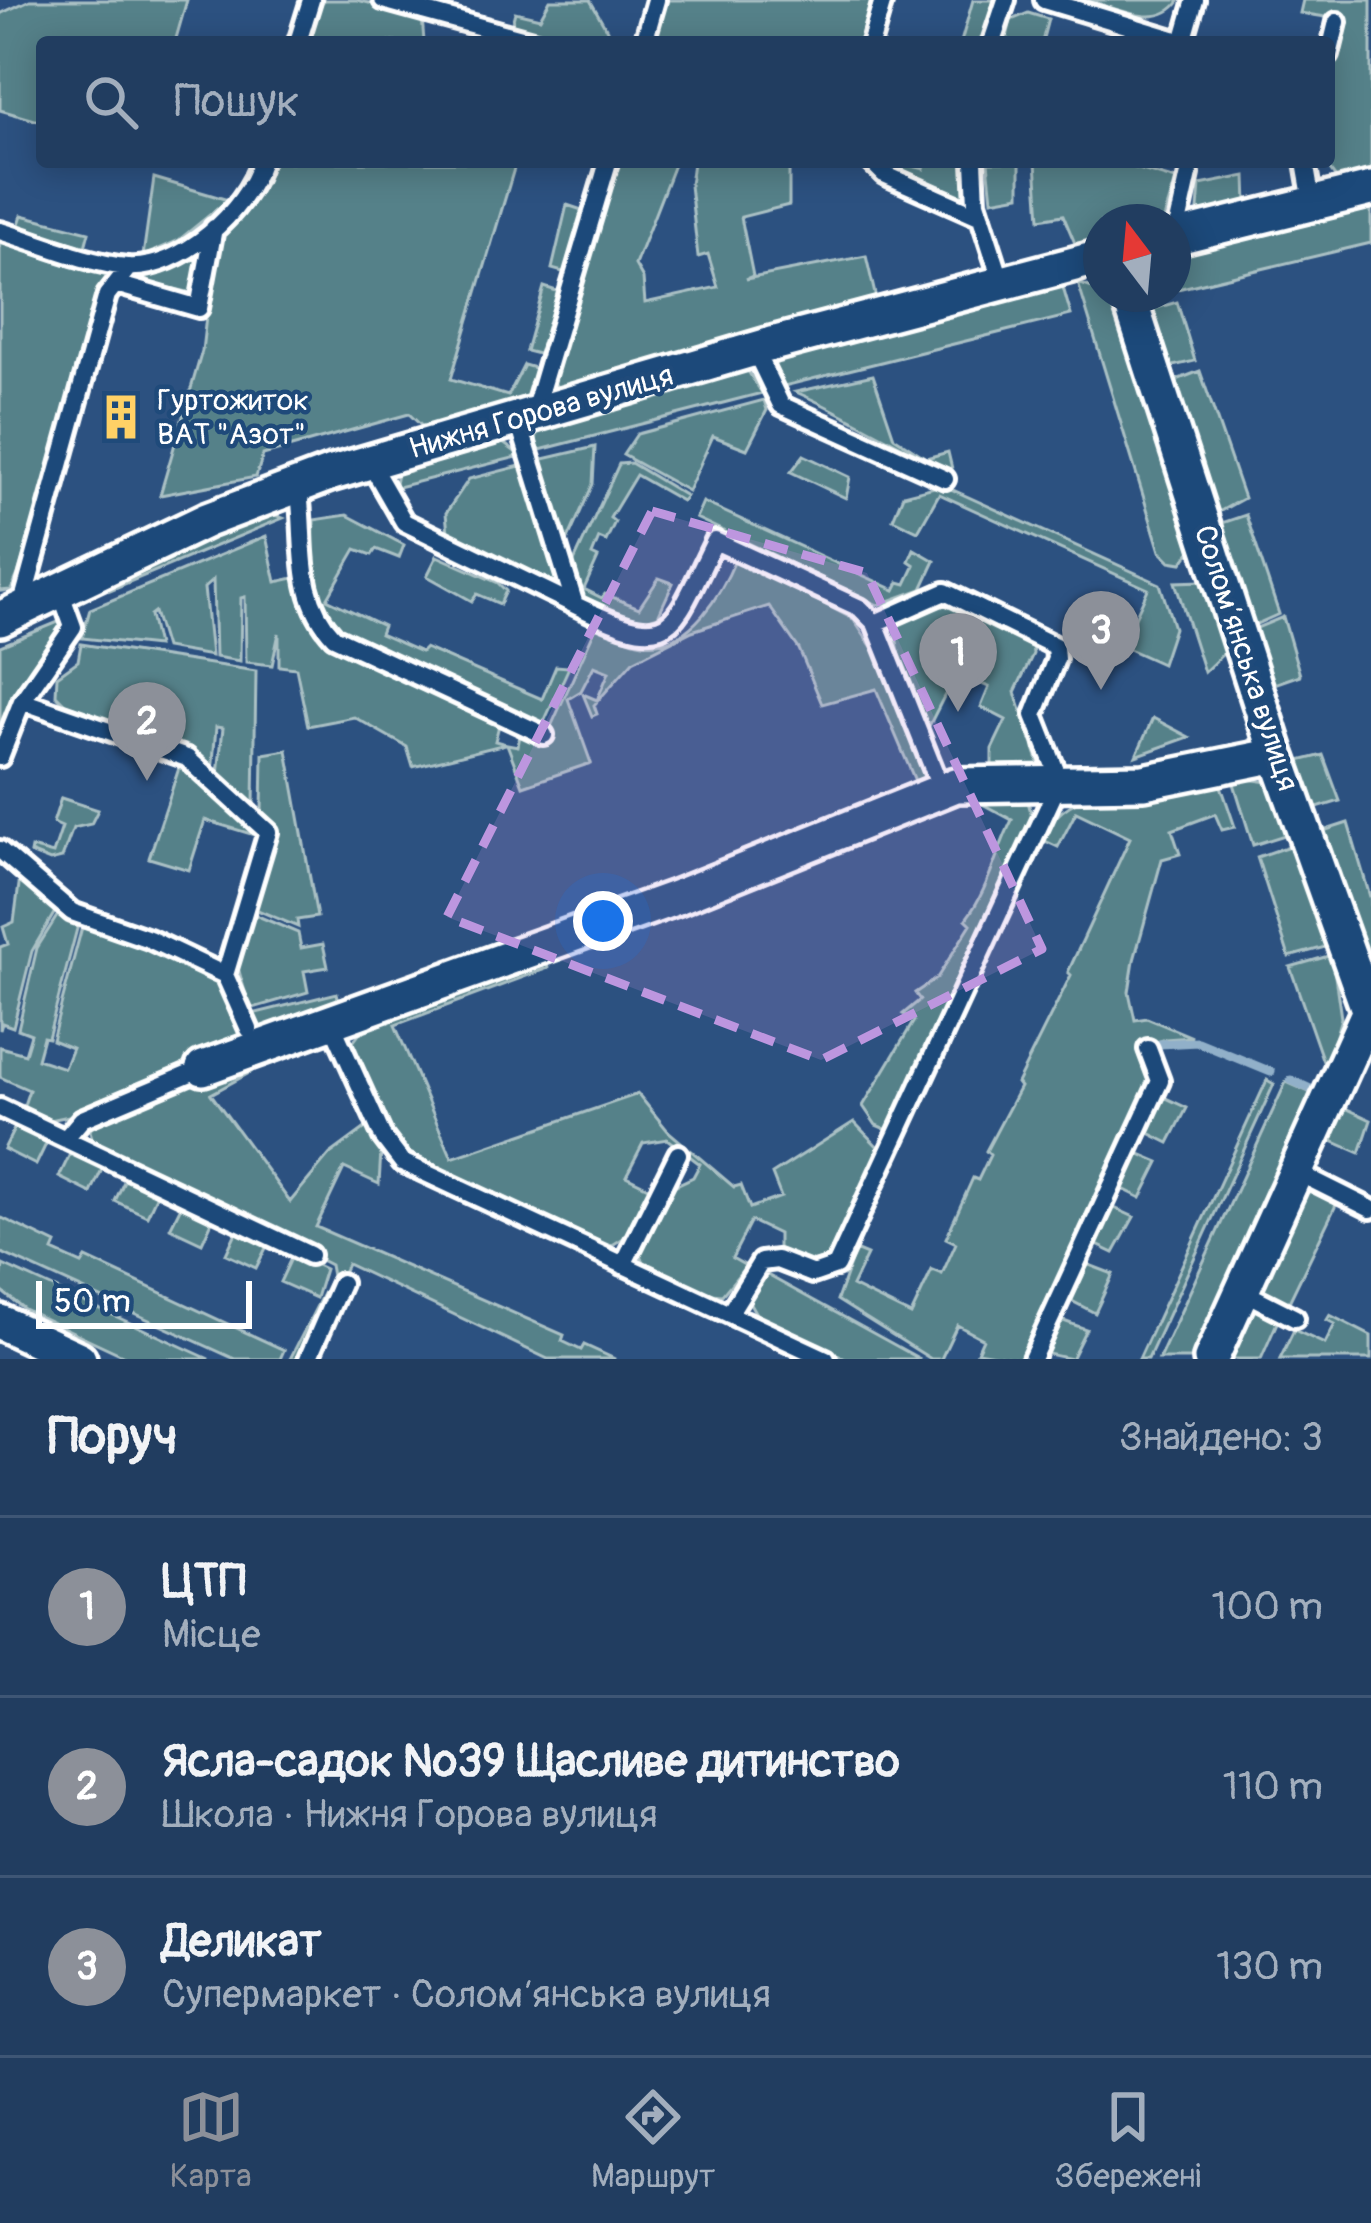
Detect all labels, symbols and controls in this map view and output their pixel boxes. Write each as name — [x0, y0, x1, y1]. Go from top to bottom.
search box — [36, 36, 1335, 168]
icon: search — [78, 69, 144, 135]
text: Пошук — [174, 74, 299, 130]
north arrow — [1083, 204, 1191, 312]
street label: Нижня Горова вулиця — [405, 357, 677, 467]
place label: Гуртожиток ВАТ "Азот" — [157, 382, 309, 453]
building icon: Гуртожиток ВАТ "Азот" — [96, 392, 146, 442]
street label: Соломʼянська вулиця — [1186, 521, 1306, 795]
pin: 3 — [1062, 591, 1140, 690]
pin: 1 — [919, 613, 997, 712]
pin: 2 — [108, 682, 186, 781]
your location — [573, 891, 633, 951]
scale bar — [36, 1275, 252, 1328]
text: 50 m — [54, 1281, 131, 1322]
text: Поруч — [48, 1405, 178, 1469]
text: Знайдено: 3 — [1120, 1413, 1323, 1462]
text: ЦТП — [162, 1554, 246, 1610]
text: 1 — [79, 1582, 95, 1631]
text: 100 m — [1211, 1582, 1323, 1631]
text: Місце — [162, 1610, 261, 1659]
text: Ясла-садок №39 Щасливе дитинство — [162, 1734, 900, 1790]
text: 2 — [76, 1762, 98, 1811]
text: 110 m — [1223, 1762, 1323, 1811]
text: Школа · Нижня Горова вулиця — [162, 1790, 658, 1839]
text: Деликат — [162, 1914, 322, 1970]
text: 3 — [76, 1942, 98, 1991]
text: 130 m — [1216, 1942, 1323, 1991]
text: Супермаркет · Соломʼянська вулиця — [162, 1970, 771, 2019]
tab: Карта — [170, 2084, 252, 2197]
tab: Маршрут — [591, 2084, 715, 2197]
tab: Збережені — [1055, 2084, 1201, 2197]

